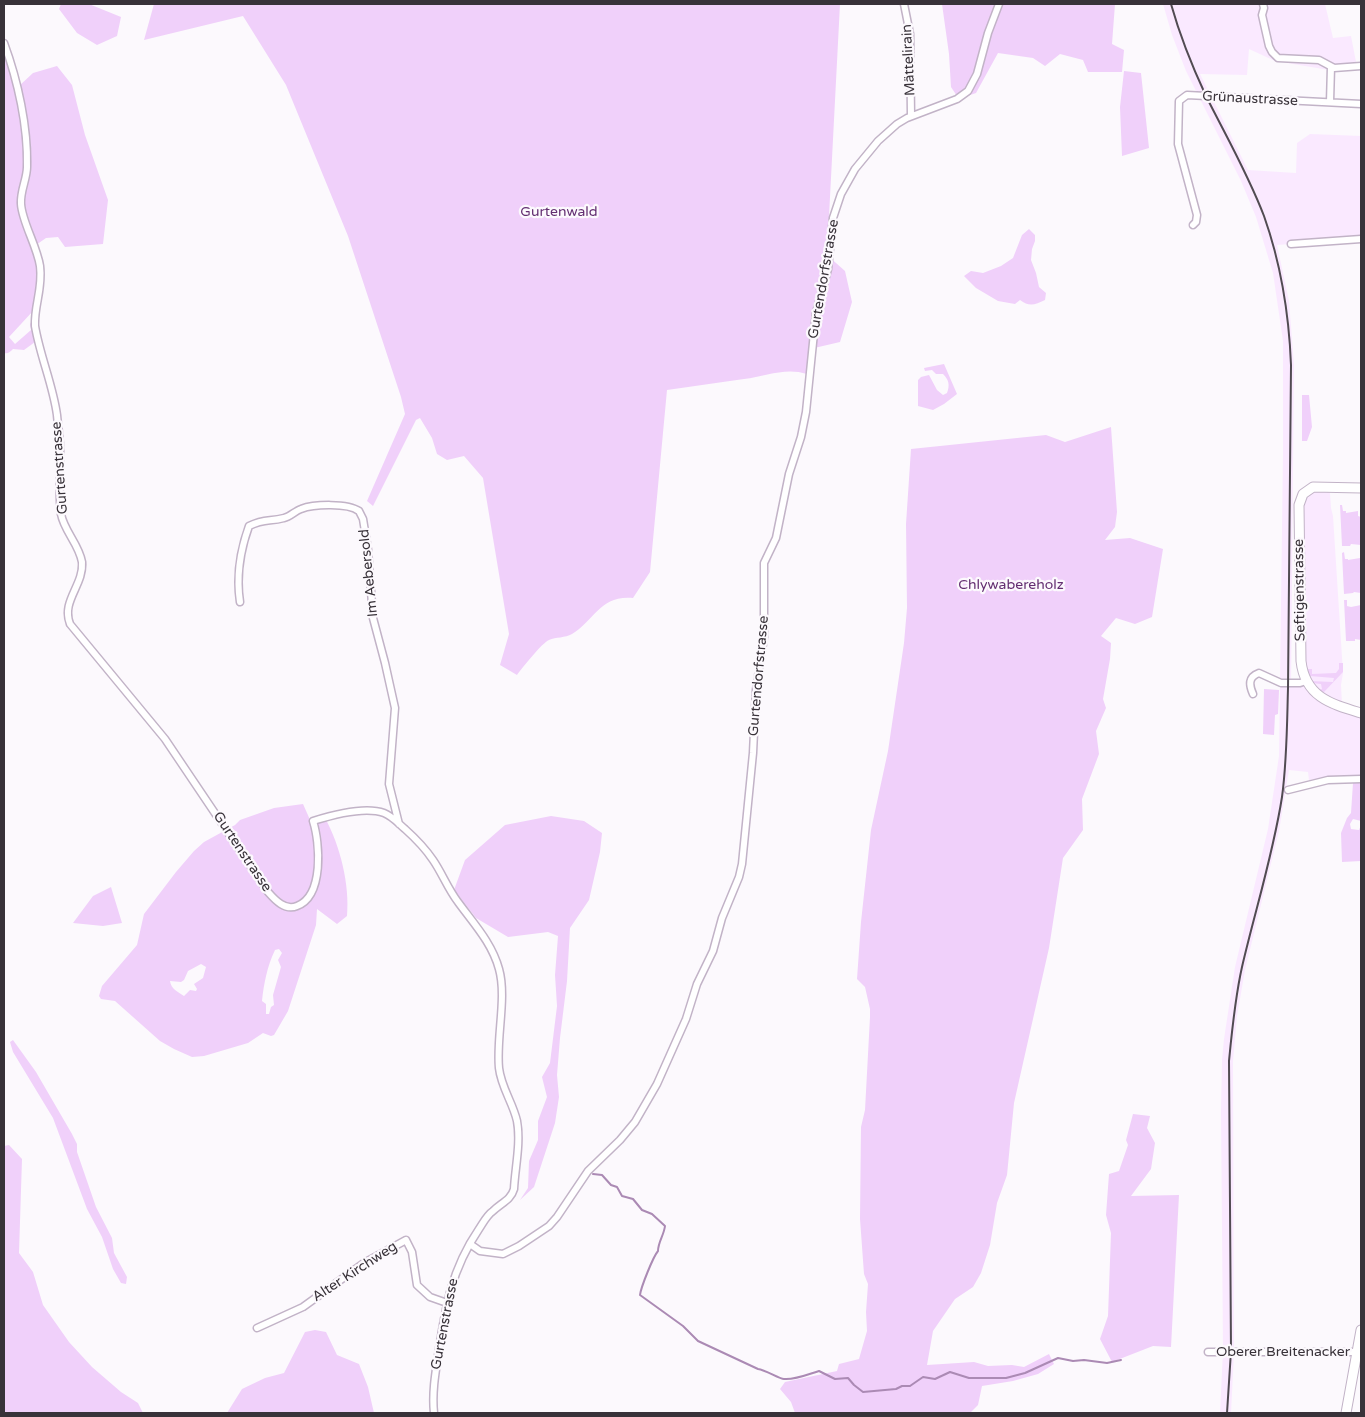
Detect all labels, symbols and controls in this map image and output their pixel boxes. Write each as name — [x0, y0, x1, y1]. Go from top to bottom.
street label: Mättelirain — [899, 24, 919, 96]
street label: Grünaustrasse — [1202, 88, 1298, 110]
park label: Gurtenwald — [520, 204, 598, 220]
street label: Gurtendorfstrasse — [805, 218, 843, 340]
street label: Gurtenstrasse — [48, 421, 72, 515]
street label: Im Aebersold — [356, 528, 382, 618]
street label: Seftigenstrasse — [1291, 539, 1309, 641]
park label: Chlywabereholz — [958, 577, 1064, 593]
street label: Gurtendorfstrasse — [745, 615, 773, 737]
street label: Gurtenstrasse — [209, 809, 275, 895]
street label: Alter Kirchweg — [309, 1238, 401, 1306]
street label: Gurtenstrasse — [428, 1277, 462, 1371]
street label: Oberer Breitenacker — [1216, 1344, 1350, 1360]

